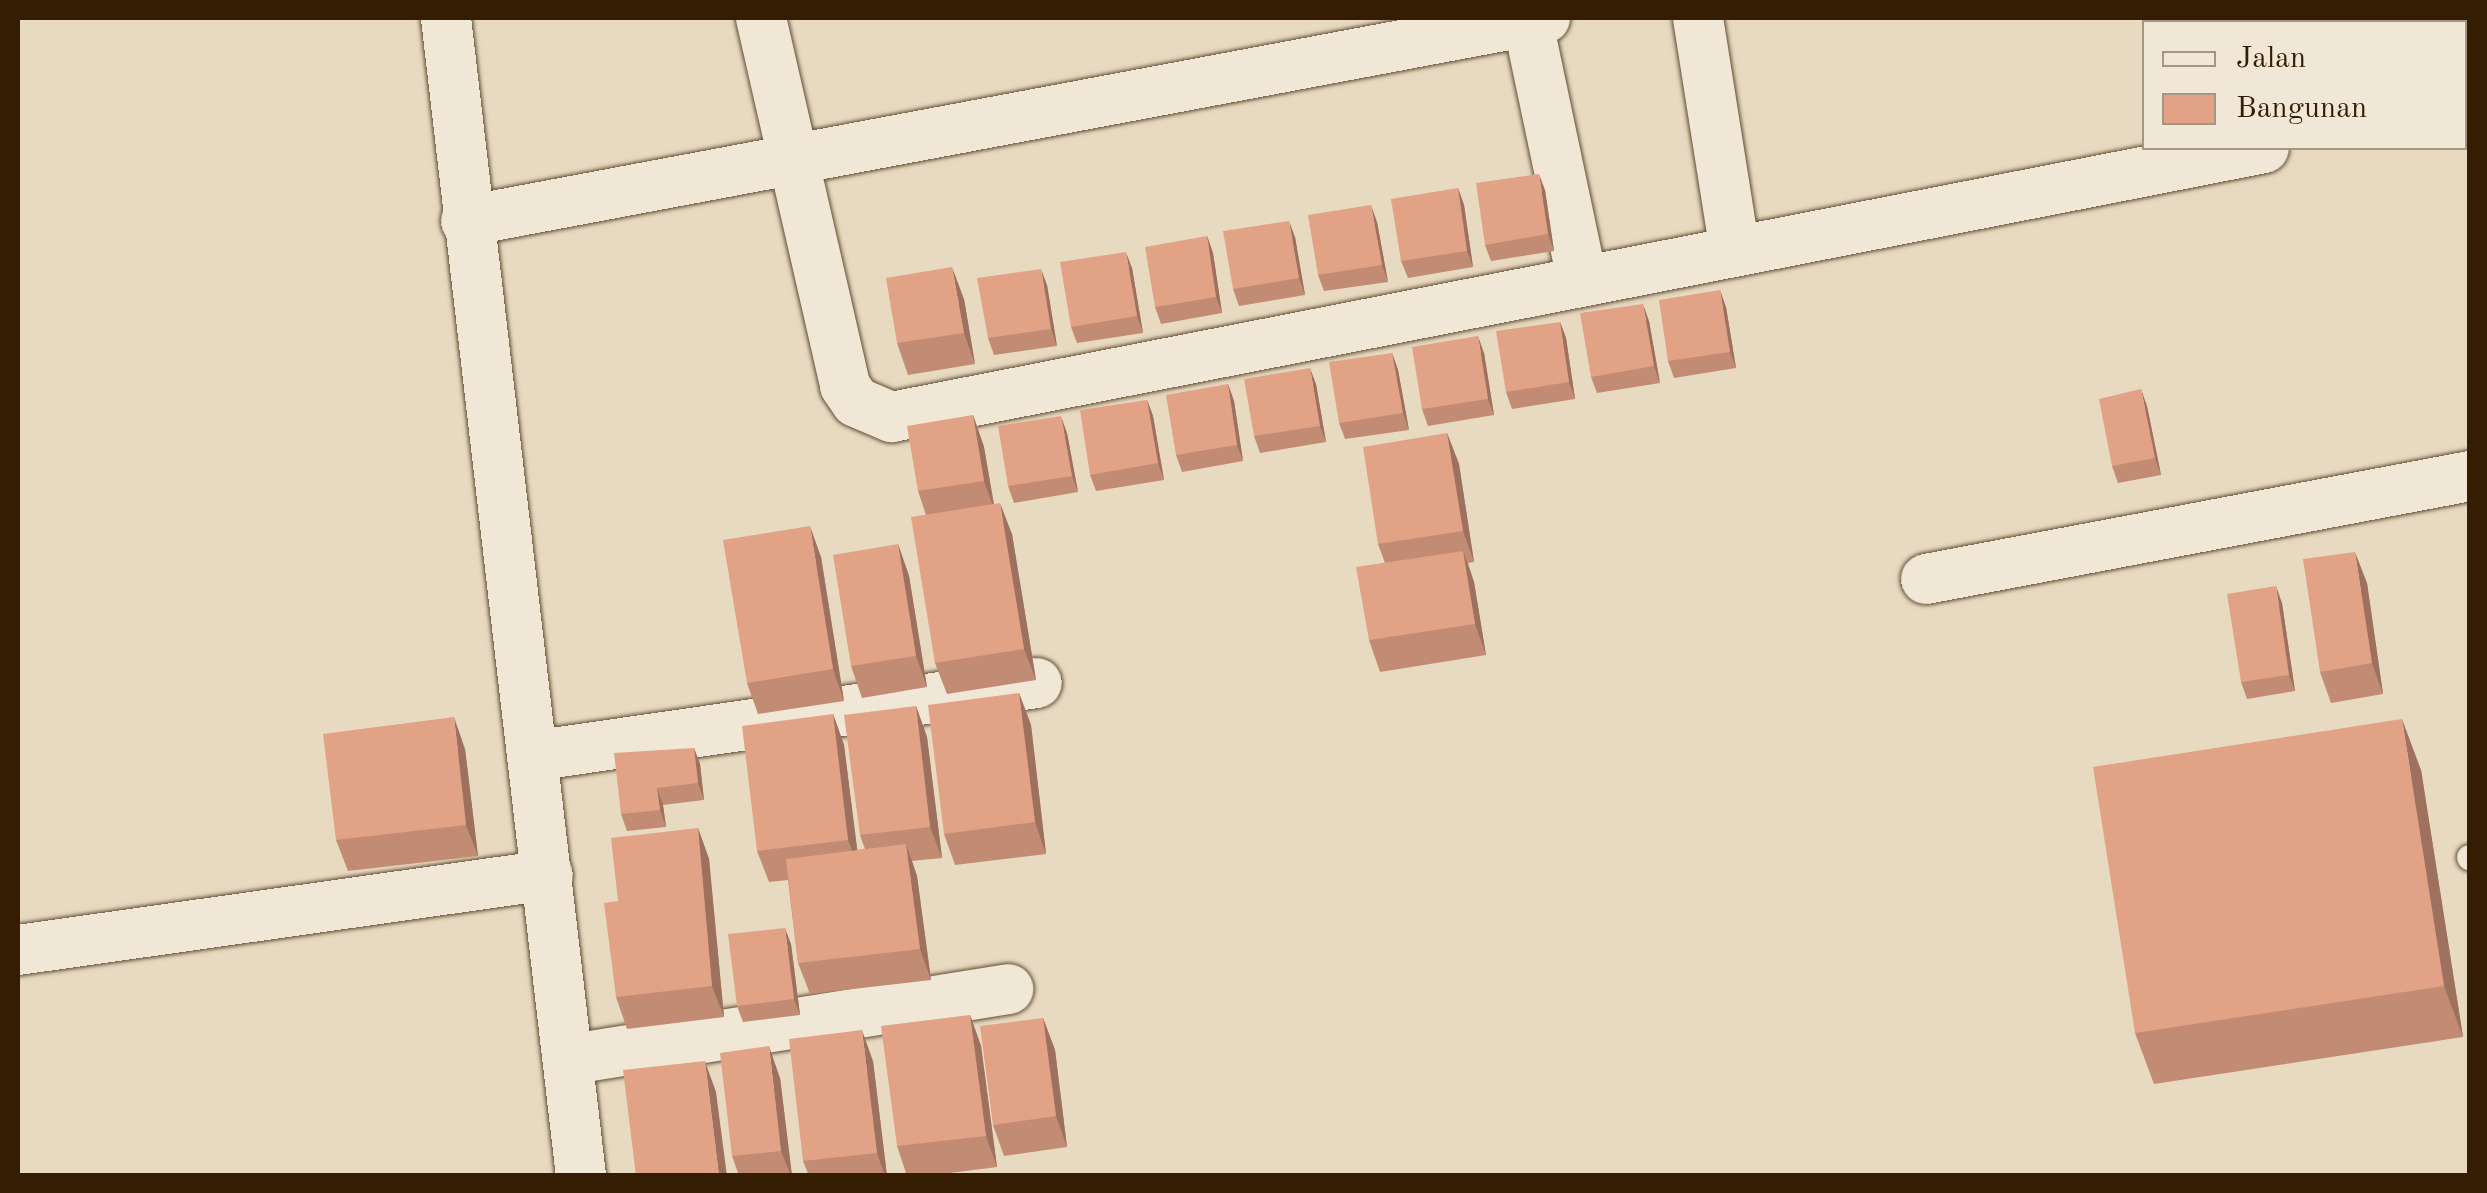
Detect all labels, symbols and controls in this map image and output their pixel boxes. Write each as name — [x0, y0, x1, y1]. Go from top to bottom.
legend — [2142, 20, 2467, 150]
text: Jalan — [2236, 44, 2306, 74]
text: Bangunan — [2236, 94, 2367, 124]

